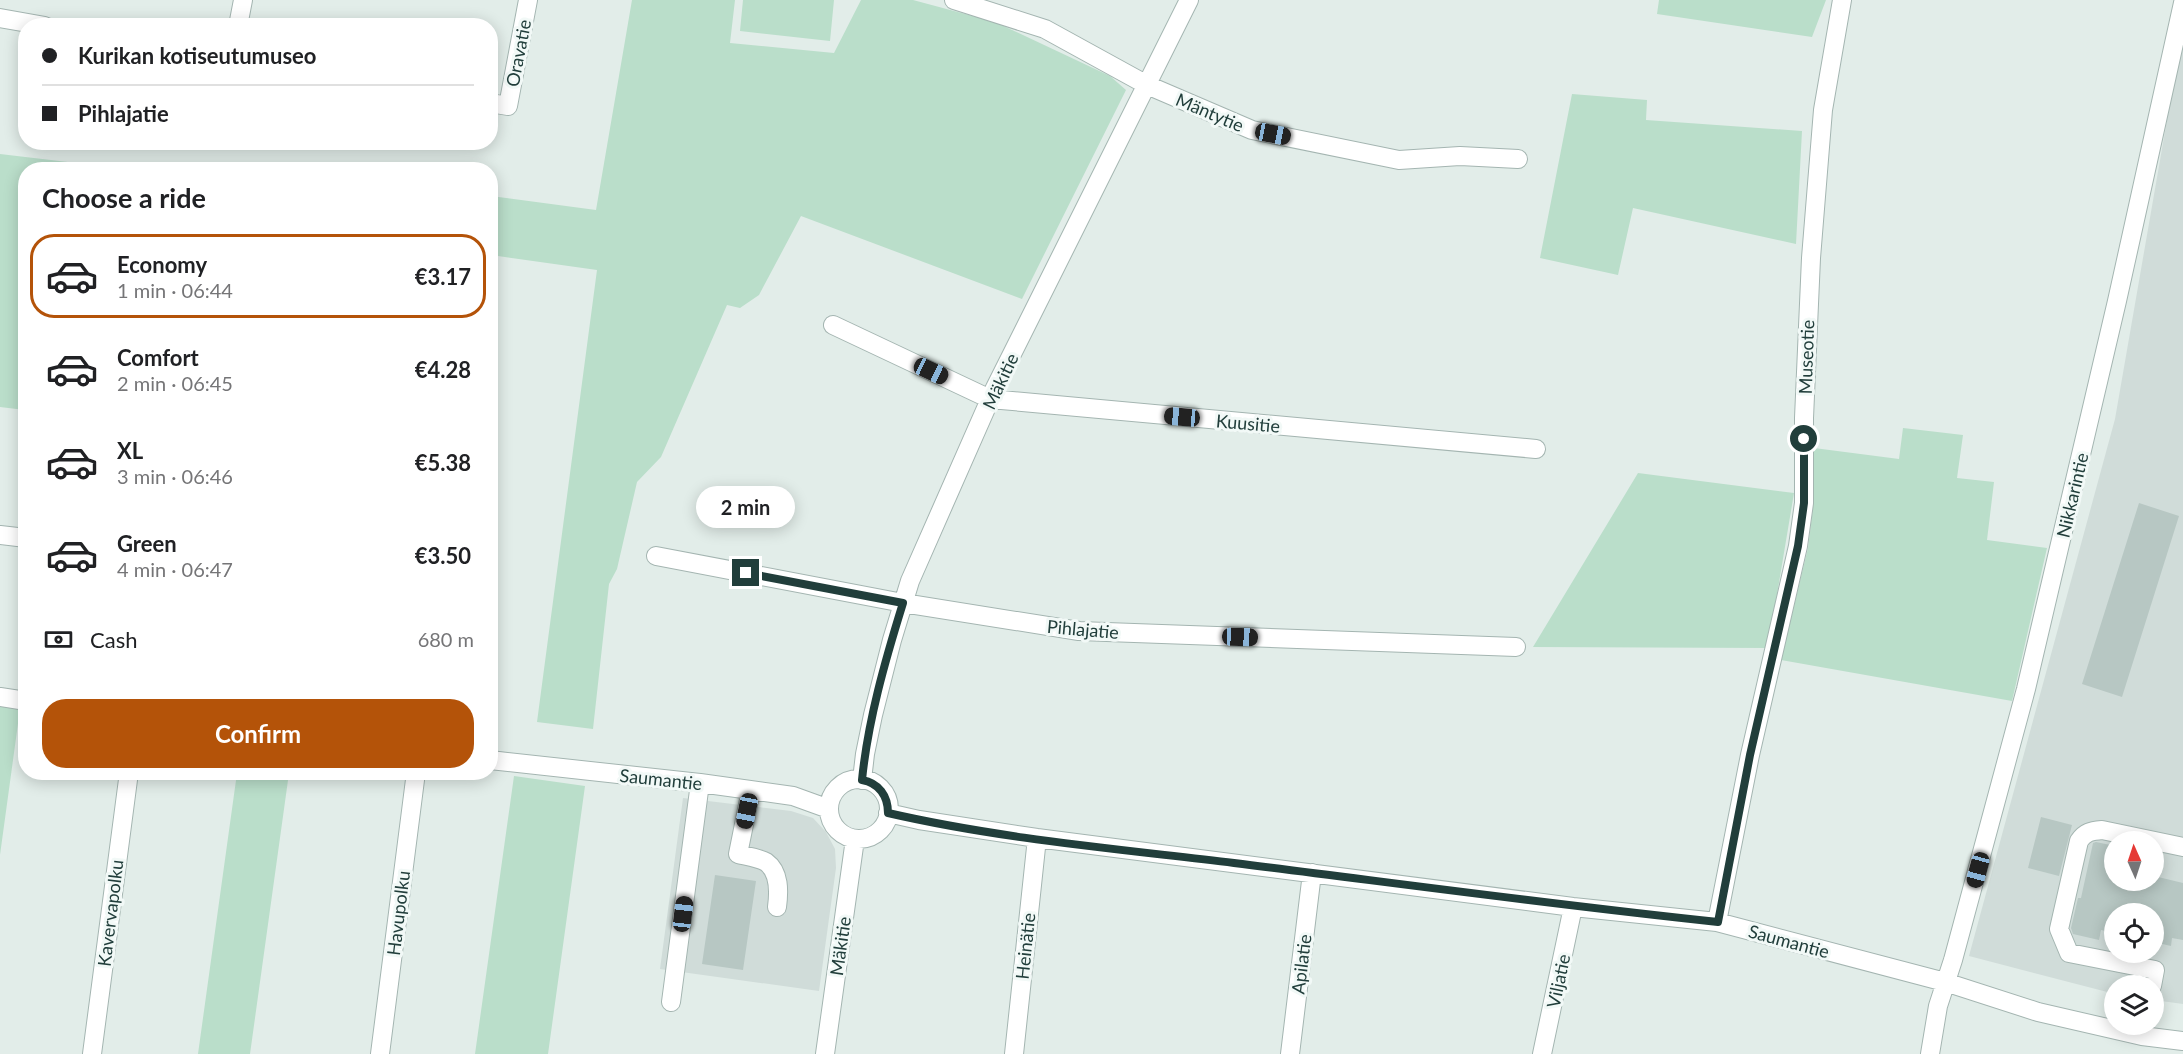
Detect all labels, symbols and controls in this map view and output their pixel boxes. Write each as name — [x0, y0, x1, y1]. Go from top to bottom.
street label: Oravatie — [501, 18, 535, 88]
text: Kurikan kotiseutumuseo — [78, 42, 316, 69]
street label: Mäntytie — [1173, 88, 1247, 136]
text: Pihlajatie — [78, 100, 169, 127]
car — [1254, 122, 1292, 146]
text: Choose a ride — [42, 181, 206, 214]
icon: car — [45, 249, 99, 303]
text: Economy — [117, 251, 207, 278]
text: €3.17 — [415, 263, 471, 290]
text: 1 min · 06:44 — [117, 278, 233, 302]
street label: Museotie — [1794, 319, 1818, 395]
icon: car — [45, 342, 99, 396]
text: Comfort — [117, 344, 199, 371]
street label: Mäkitie — [977, 349, 1023, 413]
car — [911, 355, 951, 387]
text: €4.28 — [415, 356, 471, 383]
text: 2 min · 06:45 — [117, 371, 233, 395]
car — [1163, 406, 1201, 428]
street label: Kuusitie — [1215, 409, 1281, 437]
route start — [1790, 425, 1817, 452]
icon: car — [45, 435, 99, 489]
text: XL — [117, 437, 143, 464]
text: €5.38 — [415, 449, 471, 476]
street label: Nikkarintie — [2052, 450, 2092, 540]
text: 3 min · 06:46 — [117, 464, 233, 488]
callout: 2 min — [696, 486, 795, 528]
text: 2 min — [721, 495, 770, 519]
icon: car — [45, 528, 99, 582]
text: Green — [117, 530, 177, 557]
text: €3.50 — [415, 542, 471, 569]
text: 4 min · 06:47 — [117, 557, 233, 581]
route end — [732, 559, 759, 586]
street label: Pihlajatie — [1046, 615, 1120, 643]
icon: cash — [42, 623, 75, 656]
text: Cash — [90, 626, 137, 653]
text: 680 m — [418, 627, 474, 651]
car — [1222, 627, 1258, 647]
button: Confirm — [42, 699, 474, 768]
street label: Saumantie — [619, 764, 703, 794]
car — [735, 792, 759, 830]
north arrow — [2104, 831, 2164, 891]
map controls — [2104, 831, 2164, 1035]
car — [1965, 850, 1991, 890]
street label: Kavervapolku — [93, 858, 127, 968]
street label: Havupolku — [382, 869, 414, 957]
car — [672, 895, 694, 933]
button: locate — [2104, 903, 2164, 963]
street label: Heinätie — [1011, 912, 1039, 980]
street label: Mäkitie — [825, 915, 855, 977]
street label: Saumantie — [1746, 920, 1832, 962]
street label: Apilatie — [1286, 933, 1316, 995]
street label: Viljatie — [1542, 952, 1574, 1010]
button: layers — [2104, 975, 2164, 1035]

